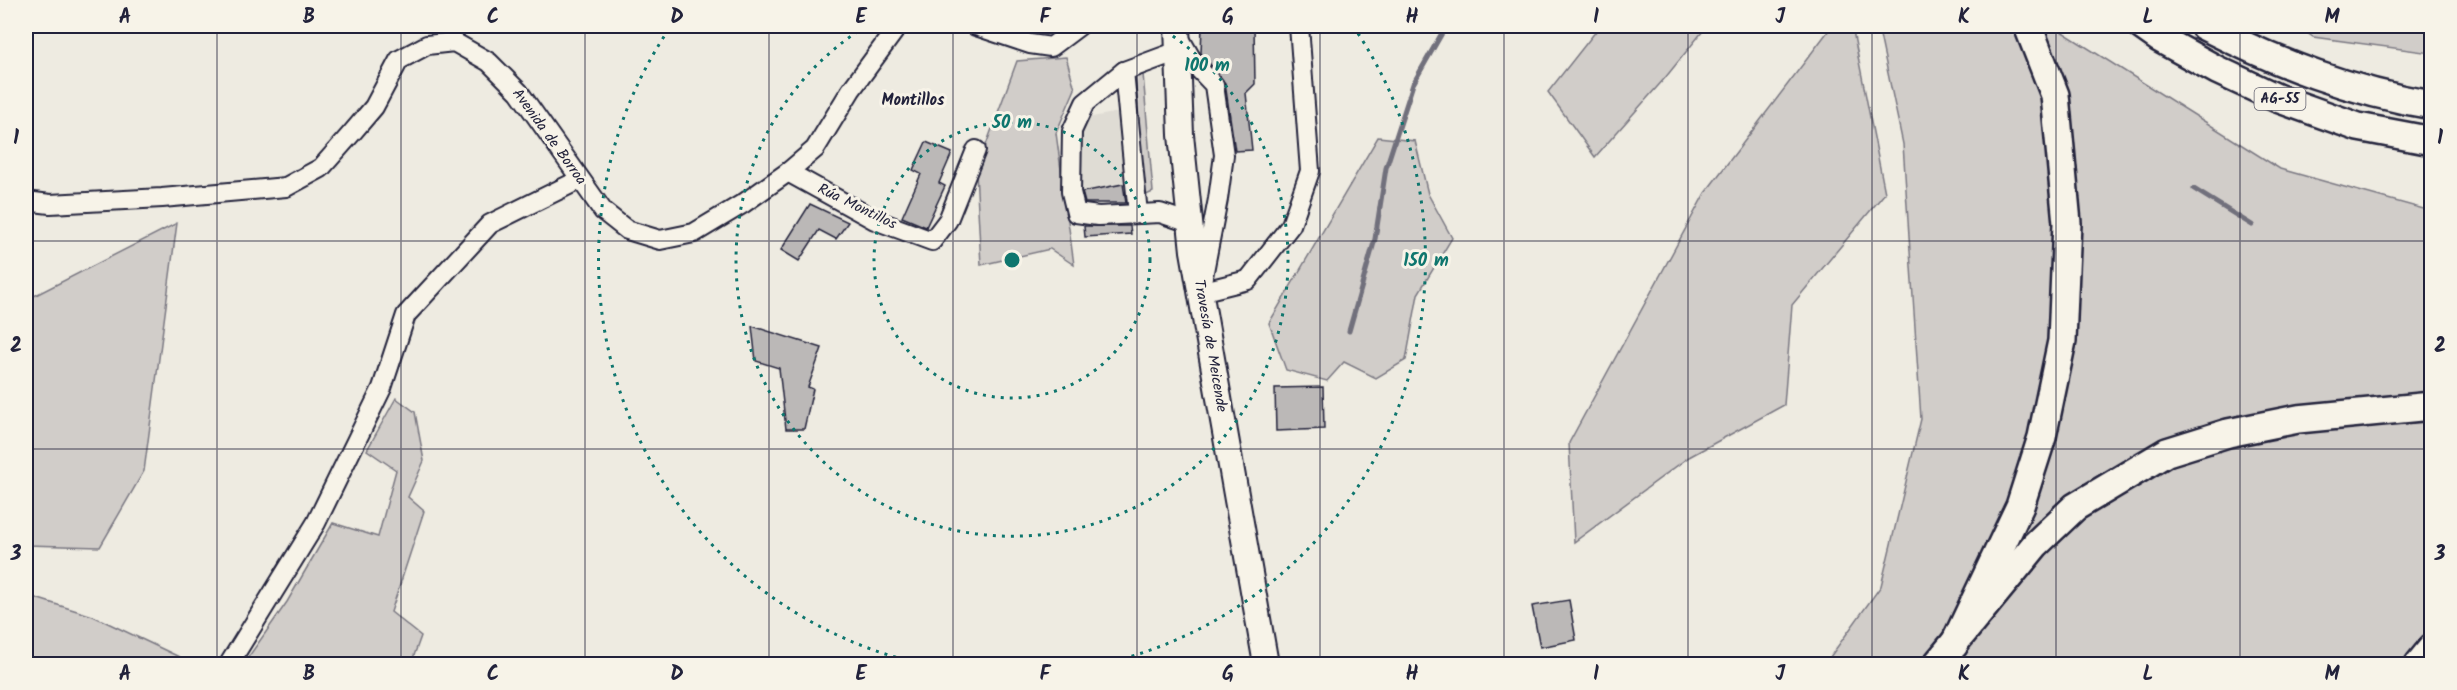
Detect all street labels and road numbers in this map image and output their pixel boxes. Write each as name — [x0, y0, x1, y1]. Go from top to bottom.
street label: Avenida de Borroa — [506, 84, 592, 190]
road number: AG-55 — [2254, 88, 2306, 110]
street label: Rúa Montillos — [813, 177, 901, 237]
street label: Travesía de Meicende — [1187, 278, 1234, 414]

